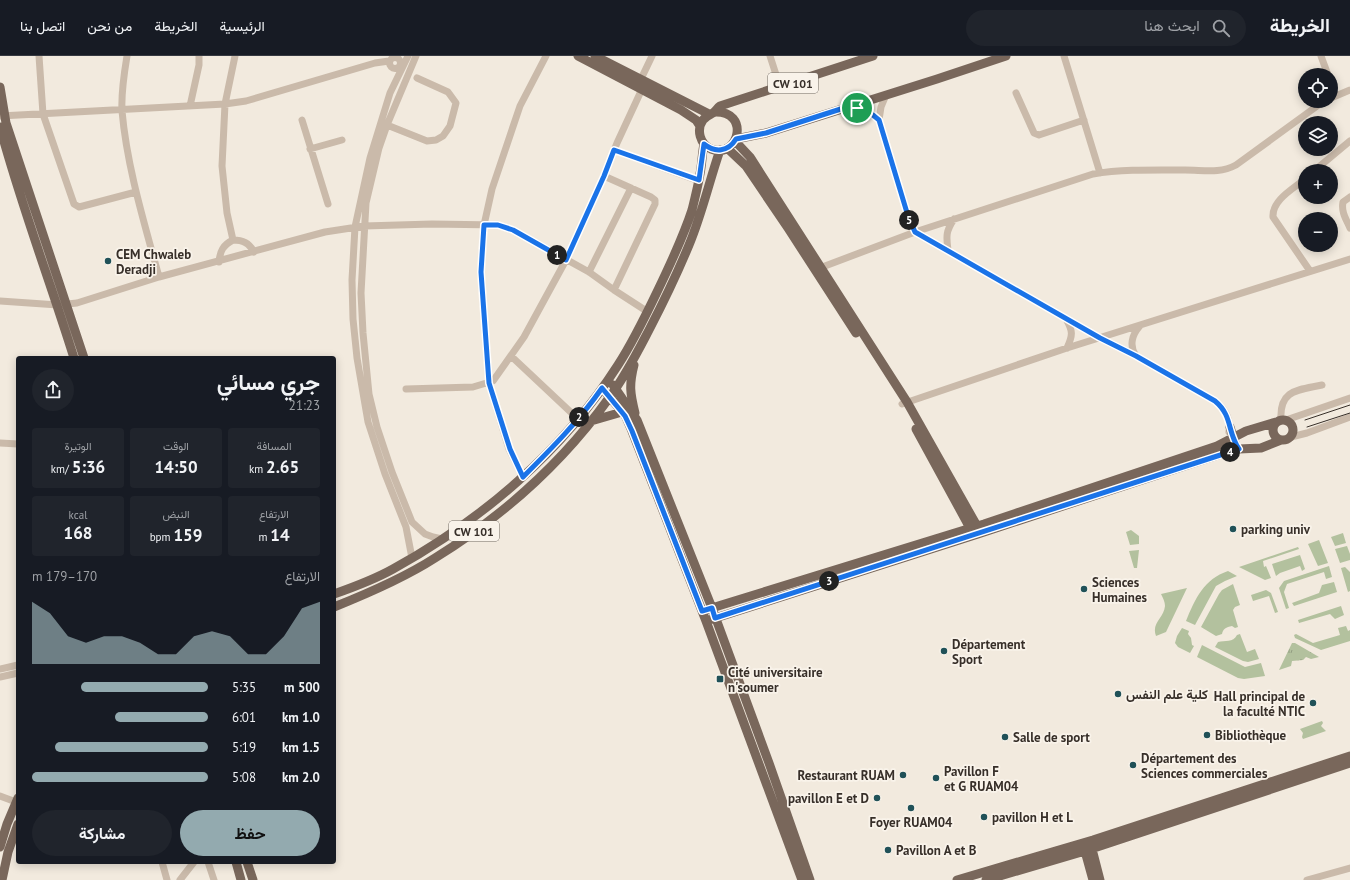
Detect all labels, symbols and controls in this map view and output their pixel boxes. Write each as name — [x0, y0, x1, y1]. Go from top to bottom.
search box — [966, 10, 1246, 46]
text: الخريطة — [1270, 13, 1330, 37]
text: ابحث هنا — [1144, 16, 1200, 35]
text: اتصل بنا — [20, 17, 65, 35]
text: من نحن — [87, 17, 132, 35]
text: الخريطة — [154, 17, 197, 35]
text: الرئيسية — [219, 17, 265, 35]
icon: search — [1210, 17, 1232, 39]
map controls — [1298, 68, 1338, 252]
button: locate — [1298, 68, 1338, 108]
road number: CW 101 — [768, 73, 818, 93]
pin — [840, 91, 874, 125]
icon: arrive — [846, 97, 868, 119]
button: layers — [1298, 116, 1338, 156]
button: + — [1298, 164, 1338, 204]
pin: 5 — [899, 210, 919, 230]
button: − — [1298, 212, 1338, 252]
text: 5 — [906, 213, 912, 227]
pin: 1 — [547, 245, 567, 265]
place label: CEM Chwaleb Deradji — [116, 246, 191, 278]
text: 1 — [554, 248, 560, 262]
marker: CEM Chwaleb Deradji — [103, 256, 113, 266]
text: جري مسائي — [217, 368, 320, 396]
button: share — [32, 369, 74, 411]
text: 21:23 — [289, 397, 320, 414]
pin: 2 — [569, 407, 589, 427]
text: 2 — [576, 410, 582, 424]
text: الوتيرة — [65, 439, 91, 453]
text: الوقت — [163, 439, 189, 453]
text: المسافة — [257, 439, 291, 453]
pin: 4 — [1220, 442, 1240, 462]
text: 4 — [1227, 445, 1233, 459]
text: 5:36 — [72, 456, 105, 478]
text: 14:50 — [154, 456, 198, 478]
text: 2.65 — [266, 456, 299, 478]
text: /km — [51, 462, 72, 476]
text: km — [249, 462, 266, 476]
text: النبض — [162, 507, 190, 521]
text: الارتفاع — [259, 507, 289, 521]
text: kcal — [69, 508, 87, 522]
road number: CW 101 — [449, 521, 499, 541]
place label: parking univ — [1241, 521, 1311, 538]
text: 168 — [64, 522, 92, 544]
text: 159 — [173, 524, 202, 546]
text: 14 — [270, 524, 290, 546]
marker: parking univ — [1228, 524, 1238, 534]
text: bpm — [150, 530, 173, 544]
text: m — [258, 530, 270, 544]
text: 170–179 m — [32, 568, 97, 585]
text: الارتفاع — [285, 568, 320, 585]
pin: 3 — [819, 571, 839, 591]
text: 3 — [826, 574, 832, 588]
place label: Sciences Humaines — [1092, 574, 1148, 606]
marker: Sciences Humaines — [1079, 584, 1089, 594]
place label: Département Sport — [952, 636, 1026, 668]
marker: Département Sport — [939, 646, 949, 656]
place label: Cité universitaire n'soumer — [728, 664, 823, 696]
marker: Cité universitaire n'soumer — [715, 674, 725, 684]
text: 5:35 — [232, 679, 256, 696]
text: 500 m — [284, 679, 320, 696]
place label: كلية علم النفس — [1126, 686, 1208, 703]
place label: Hall principal de la faculté NTIC — [1214, 688, 1305, 720]
marker: كلية علم النفس — [1113, 689, 1123, 699]
marker: Hall principal de la faculté NTIC — [1308, 698, 1318, 708]
text: 6:01 — [232, 709, 256, 726]
text: 1.0 km — [282, 709, 320, 726]
place label: Bibliothèque — [1215, 727, 1287, 744]
place label: Salle de sport — [1013, 729, 1090, 746]
marker: Bibliothèque — [1202, 730, 1212, 740]
marker: Salle de sport — [1000, 732, 1010, 742]
text: 5:19 — [232, 739, 256, 756]
text: 1.5 km — [282, 739, 320, 756]
place label: Département des Sciences commerciales — [1141, 750, 1268, 782]
marker: Département des Sciences commerciales — [1128, 760, 1138, 770]
place label: Pavillon F et G RUAM04 — [944, 763, 1019, 795]
place label: Restaurant RUAM — [798, 767, 895, 784]
text: 5:08 — [232, 769, 256, 786]
text: 2.0 km — [282, 769, 320, 786]
marker: Restaurant RUAM — [898, 770, 908, 780]
marker: Pavillon F et G RUAM04 — [931, 773, 941, 783]
place label: pavillon E et D — [788, 790, 869, 807]
marker: pavillon E et D — [872, 793, 882, 803]
marker: Foyer RUAM04 — [906, 803, 916, 813]
place label: pavillon H et L — [992, 809, 1073, 826]
button: مشاركة — [32, 810, 172, 856]
button: حفظ — [180, 810, 320, 856]
marker: pavillon H et L — [979, 812, 989, 822]
place label: Foyer RUAM04 — [870, 814, 953, 831]
place label: Pavillon A et B — [896, 842, 977, 859]
marker: Pavillon A et B — [883, 845, 893, 855]

